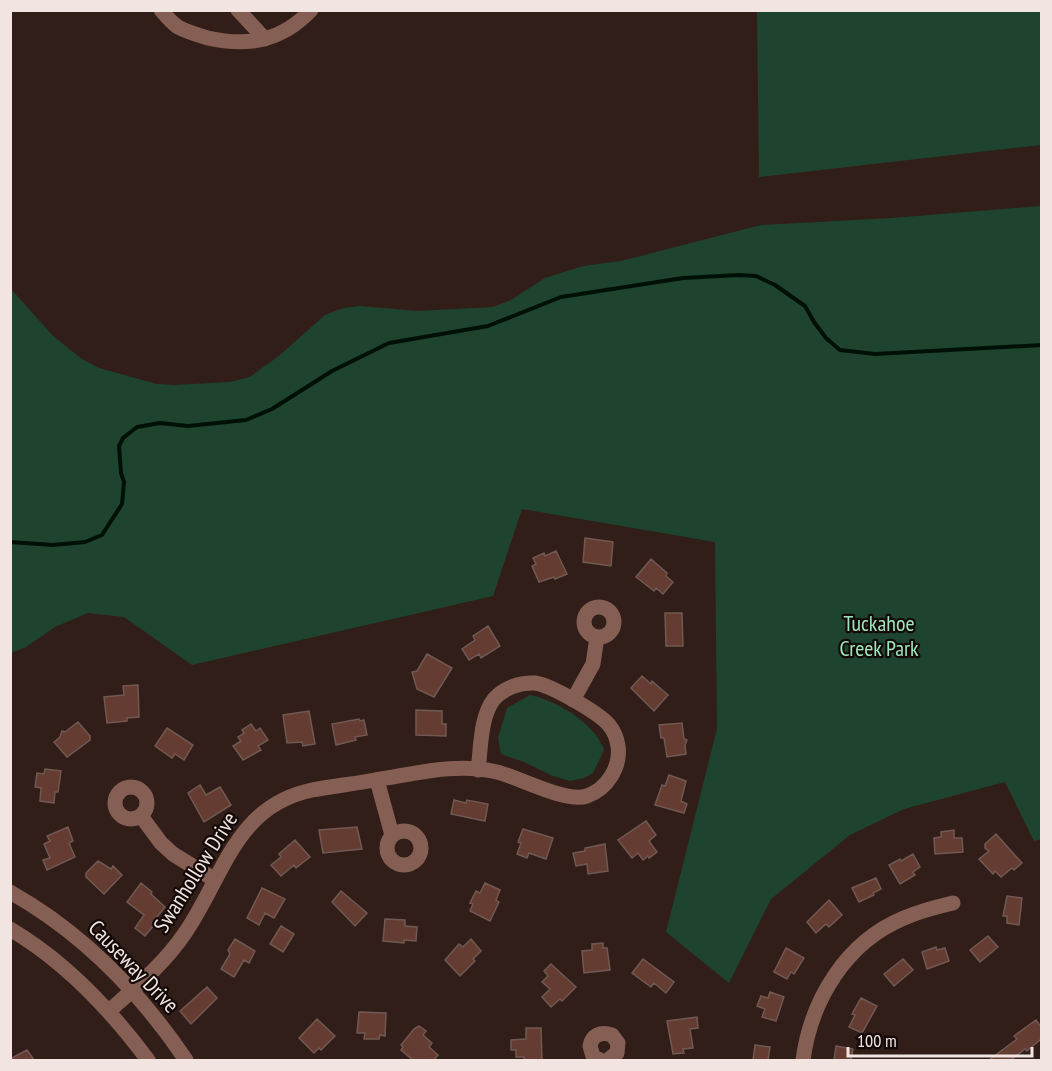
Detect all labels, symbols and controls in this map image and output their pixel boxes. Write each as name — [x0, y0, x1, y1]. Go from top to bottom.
park label: Tuckahoe Creek Park — [839, 609, 919, 662]
street label: Swanhollow Drive — [147, 807, 243, 937]
street label: Causeway Drive — [83, 914, 185, 1018]
scale bar — [848, 1020, 1032, 1058]
text: 100 m — [857, 1029, 897, 1052]

